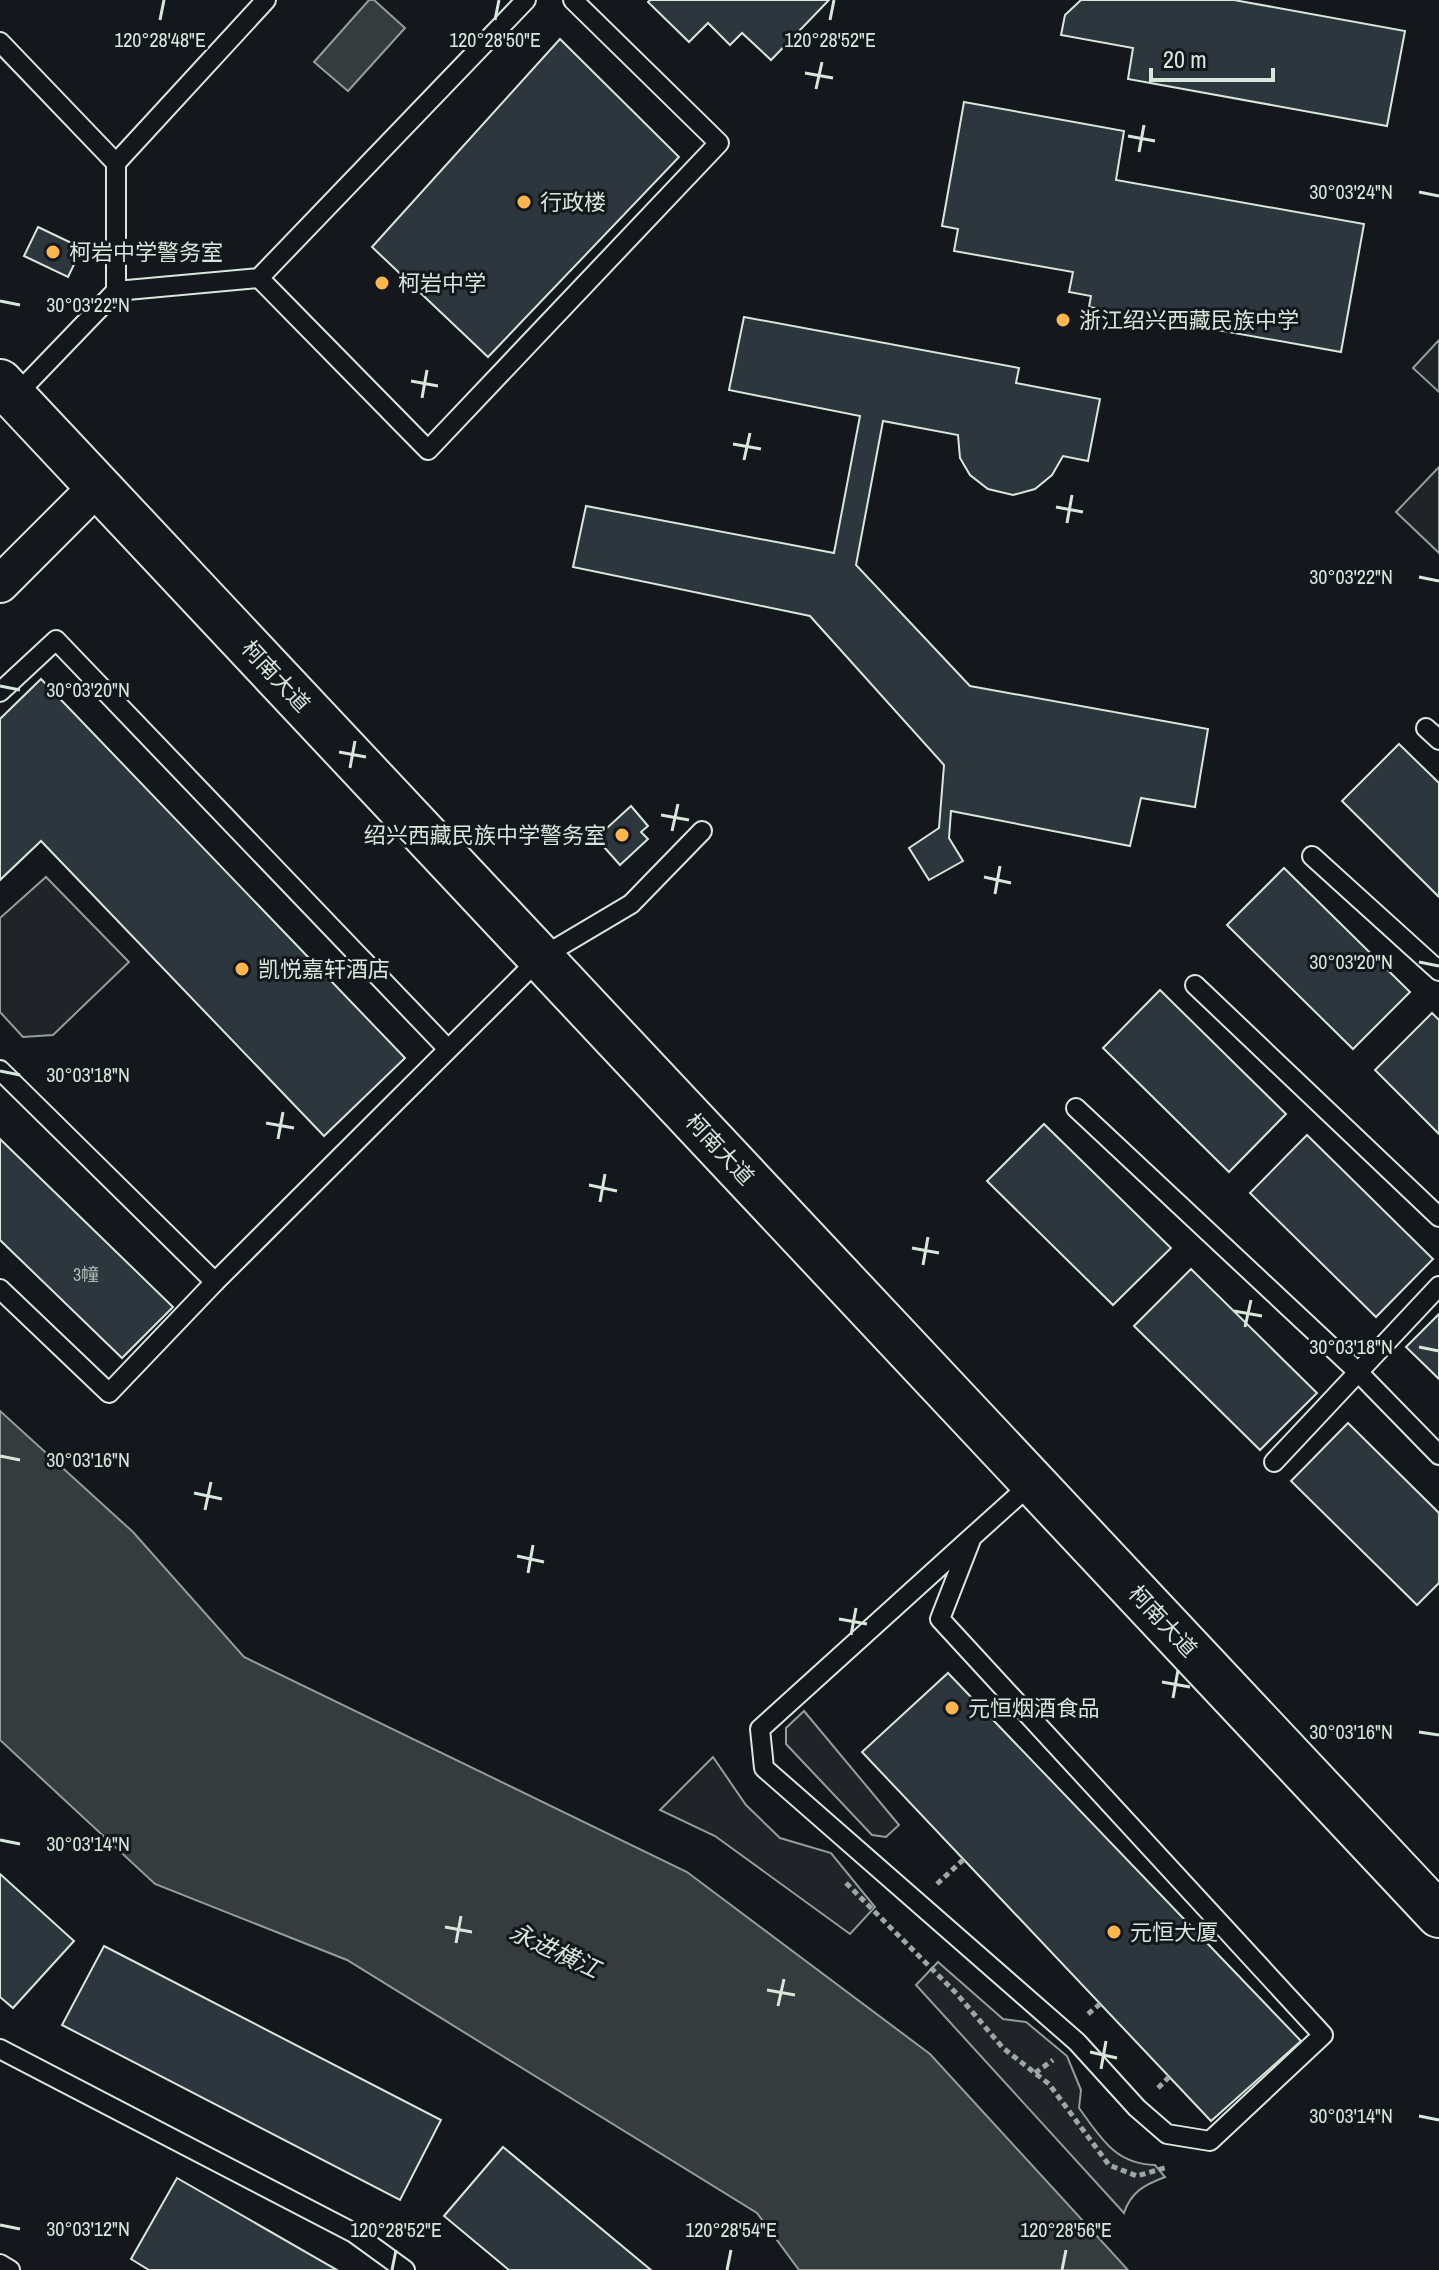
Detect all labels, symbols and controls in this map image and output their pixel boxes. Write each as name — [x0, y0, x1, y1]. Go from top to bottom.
text: 120°28'48"E — [114, 26, 206, 53]
text: 120°28'50"E — [449, 26, 541, 53]
text: 120°28'52"E — [784, 26, 876, 53]
scale bar — [1151, 32, 1273, 82]
text: 20 m — [1163, 43, 1207, 75]
text: 30°03'24"N — [1309, 178, 1393, 205]
place label: 行政楼 — [540, 187, 606, 217]
marker: 行政楼 — [515, 193, 533, 211]
place label: 柯岩中学警务室 — [69, 237, 223, 267]
marker: 柯岩中学警务室 — [44, 243, 62, 261]
place label: 柯岩中学 — [398, 268, 486, 298]
marker: 柯岩中学 — [373, 274, 391, 292]
text: 30°03'22"N — [46, 291, 130, 318]
place label: 浙江绍兴西藏民族中学 — [1079, 305, 1299, 335]
marker: 浙江绍兴西藏民族中学 — [1054, 311, 1072, 329]
text: 30°03'22"N — [1309, 563, 1393, 590]
street label: 柯南大道 — [235, 634, 317, 718]
text: 30°03'20"N — [46, 676, 130, 703]
place label: 绍兴西藏民族中学警务室 — [364, 820, 606, 850]
marker: 绍兴西藏民族中学警务室 — [613, 826, 631, 844]
text: 30°03'20"N — [1309, 948, 1393, 975]
place label: 凯悦嘉轩酒店 — [258, 954, 390, 984]
marker: 凯悦嘉轩酒店 — [233, 960, 251, 978]
text: 30°03'18"N — [46, 1061, 130, 1088]
street label: 柯南大道 — [679, 1107, 761, 1191]
house number: 3幢 — [73, 1262, 99, 1287]
text: 30°03'18"N — [1309, 1333, 1393, 1360]
text: 30°03'16"N — [46, 1446, 130, 1473]
street label: 柯南大道 — [1122, 1579, 1204, 1663]
place label: 元恒烟酒食品 — [968, 1693, 1100, 1723]
marker: 元恒烟酒食品 — [943, 1699, 961, 1717]
text: 30°03'16"N — [1309, 1718, 1393, 1745]
text: 30°03'14"N — [46, 1830, 130, 1857]
water label: 永进横江 — [505, 1915, 608, 1986]
place label: 元恒大厦 — [1130, 1917, 1218, 1947]
marker: 元恒大厦 — [1105, 1923, 1123, 1941]
text: 30°03'14"N — [1309, 2102, 1393, 2129]
text: 30°03'12"N — [46, 2215, 130, 2242]
text: 120°28'52"E — [350, 2216, 442, 2243]
text: 120°28'54"E — [685, 2216, 777, 2243]
text: 120°28'56"E — [1020, 2216, 1112, 2243]

